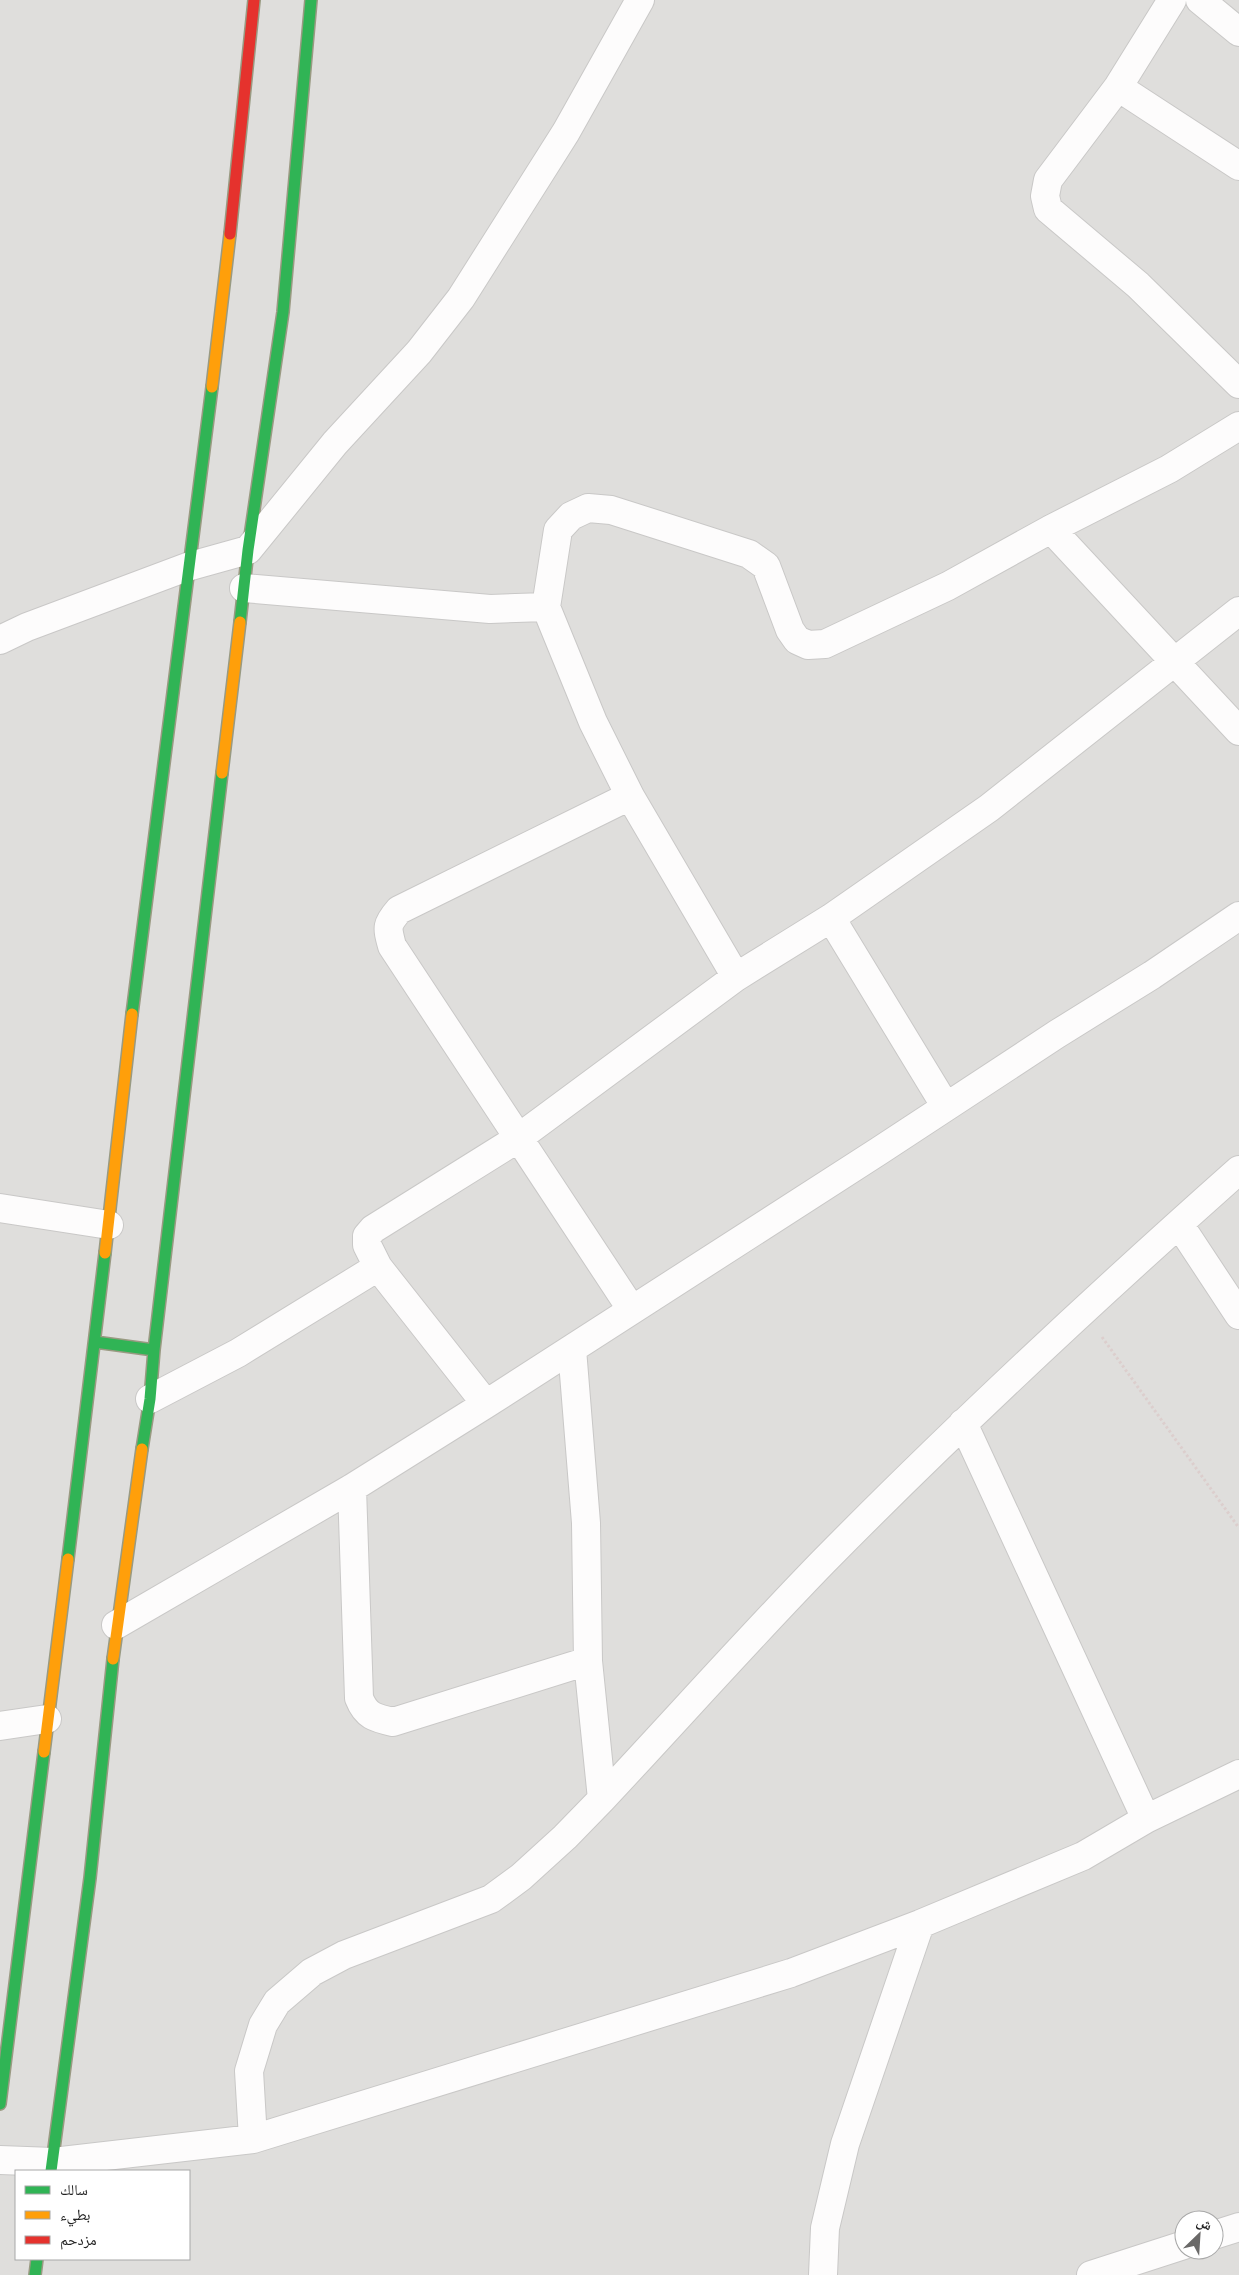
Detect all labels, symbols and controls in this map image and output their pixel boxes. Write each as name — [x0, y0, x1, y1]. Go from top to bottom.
legend — [15, 2170, 190, 2260]
text: سالك — [60, 2181, 88, 2199]
text: بطيء — [60, 2206, 90, 2227]
north arrow — [1174, 2210, 1224, 2260]
text: ش — [1194, 2212, 1215, 2235]
text: مزدحم — [60, 2231, 97, 2250]

